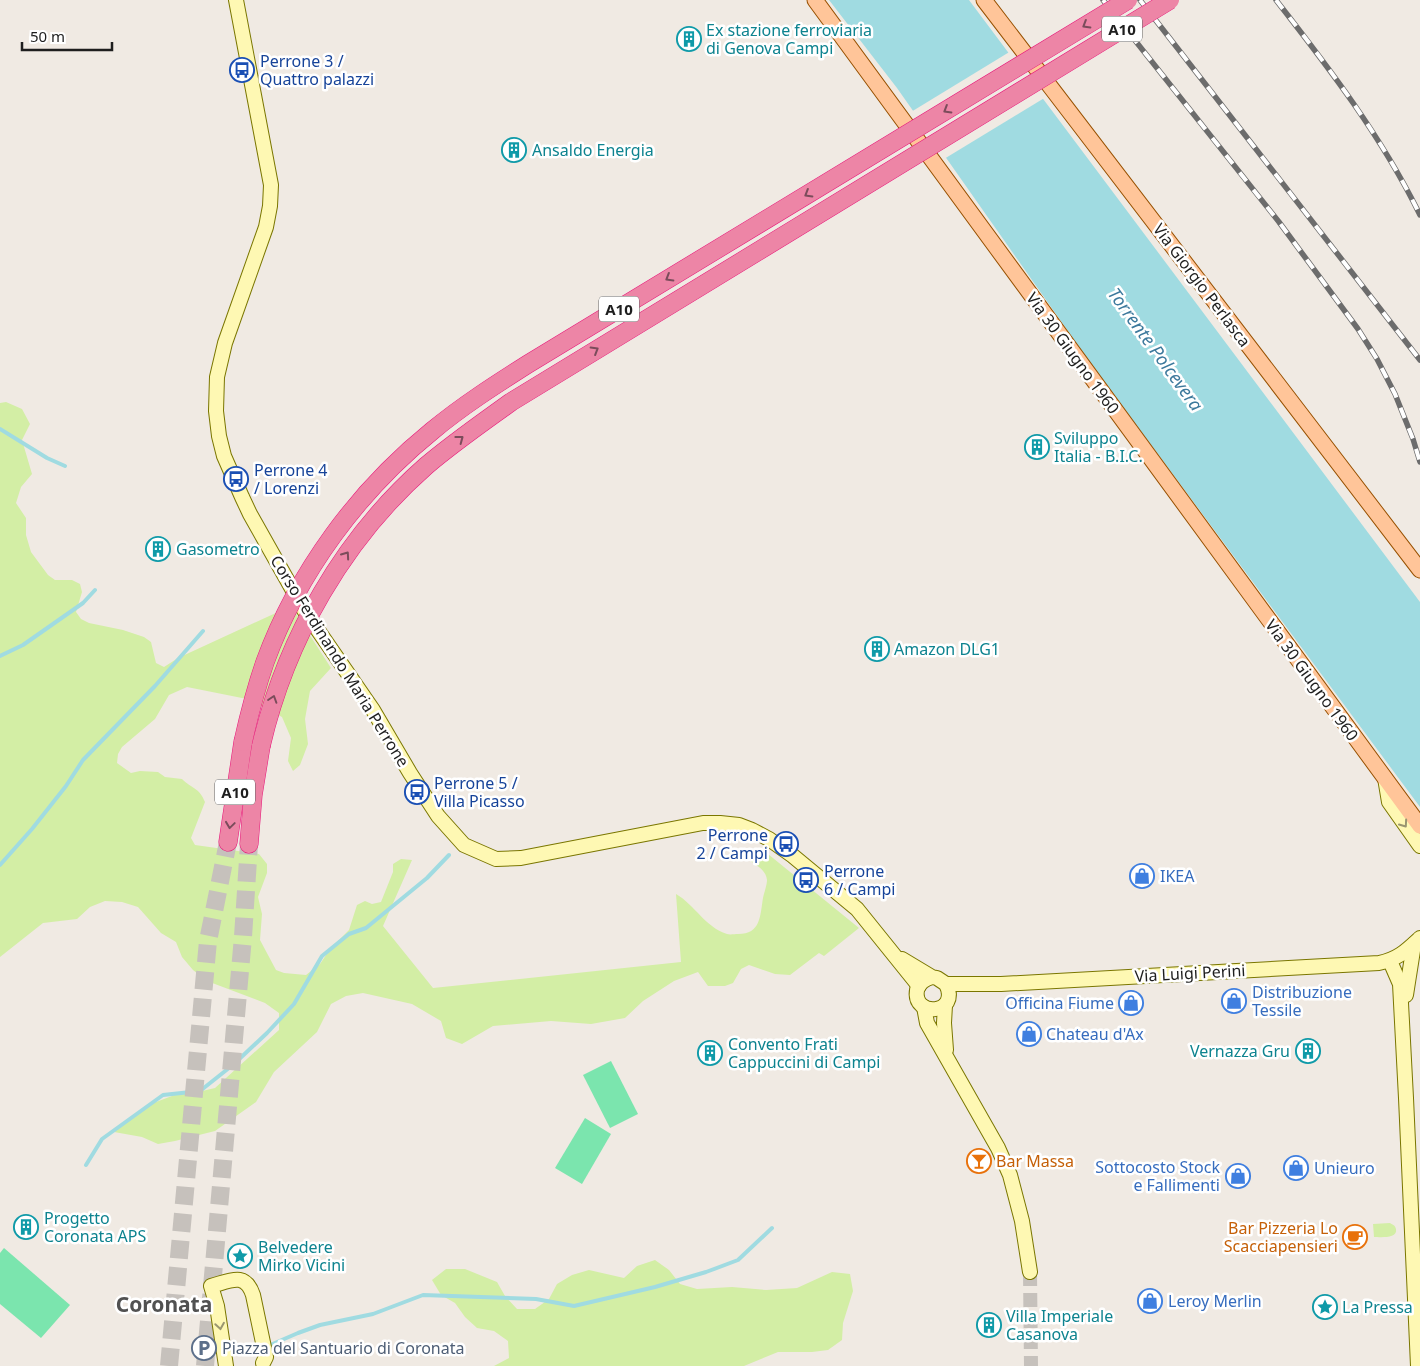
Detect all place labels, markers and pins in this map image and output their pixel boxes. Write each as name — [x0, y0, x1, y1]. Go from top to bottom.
place label: Ex stazione ferroviaria di Genova Campi — [706, 19, 872, 59]
building icon: Ex stazione ferroviaria di Genova Campi — [676, 26, 702, 52]
place label: Perrone 3 / Quattro palazzi — [260, 50, 374, 90]
bus stop icon: Perrone 3 / Quattro palazzi — [229, 57, 255, 83]
building icon: Ansaldo Energia — [501, 137, 527, 163]
place label: Ansaldo Energia — [532, 139, 654, 161]
place label: Sviluppo Italia - B.I.C. — [1054, 427, 1143, 467]
building icon: Sviluppo Italia - B.I.C. — [1024, 434, 1050, 460]
place label: Perrone 4 / Lorenzi — [254, 459, 328, 499]
bus stop icon: Perrone 4 / Lorenzi — [223, 466, 249, 492]
building icon: Gasometro — [145, 536, 171, 562]
place label: Gasometro — [176, 538, 260, 560]
building icon: Amazon DLG1 — [864, 636, 890, 662]
place label: Amazon DLG1 — [894, 638, 1000, 660]
place label: Perrone 5 / Villa Picasso — [434, 772, 525, 812]
bus stop icon: Perrone 5 / Villa Picasso — [404, 779, 430, 805]
place label: Perrone 2 / Campi — [697, 824, 768, 864]
bus stop icon: Perrone 2 / Campi — [773, 831, 799, 857]
place label: Perrone 6 / Campi — [824, 860, 895, 900]
shop icon: IKEA — [1129, 863, 1155, 889]
place label: IKEA — [1160, 865, 1195, 887]
bus stop icon: Perrone 6 / Campi — [793, 867, 819, 893]
place label: Distribuzione Tessile — [1252, 981, 1352, 1021]
shop icon: Distribuzione Tessile — [1221, 988, 1247, 1014]
shop icon: Officina Fiume — [1118, 990, 1144, 1016]
place label: Officina Fiume — [1005, 992, 1114, 1014]
shop icon: Chateau d'Ax — [1016, 1021, 1042, 1047]
place label: Chateau d'Ax — [1046, 1023, 1144, 1045]
place label: Convento Frati Cappuccini di Campi — [728, 1033, 880, 1073]
building icon: Vernazza Gru — [1295, 1038, 1321, 1064]
building icon: Convento Frati Cappuccini di Campi — [697, 1040, 723, 1066]
place label: Vernazza Gru — [1190, 1040, 1290, 1062]
bar icon: Bar Massa — [966, 1148, 992, 1174]
place label: Bar Massa — [996, 1150, 1074, 1172]
shop icon: Unieuro — [1283, 1155, 1309, 1181]
place label: Sottocosto Stock e Fallimenti — [1095, 1156, 1220, 1196]
place label: Unieuro — [1314, 1157, 1375, 1179]
shop icon: Sottocosto Stock e Fallimenti — [1225, 1163, 1251, 1189]
place label: Progetto Coronata APS — [44, 1207, 146, 1247]
building icon: Progetto Coronata APS — [13, 1214, 39, 1240]
place label: Bar Pizzeria Lo Scacciapensieri — [1224, 1217, 1338, 1257]
cafe icon: Bar Pizzeria Lo Scacciapensieri — [1342, 1224, 1368, 1250]
place label: Belvedere Mirko Vicini — [258, 1236, 345, 1276]
place icon: Belvedere Mirko Vicini — [227, 1243, 253, 1269]
shop icon: Leroy Merlin — [1137, 1288, 1163, 1314]
place label: Leroy Merlin — [1168, 1290, 1262, 1312]
place icon: La Pressa — [1312, 1294, 1338, 1320]
place label: La Pressa — [1342, 1296, 1413, 1318]
place label: Villa Imperiale Casanova — [1006, 1305, 1113, 1345]
building icon: Villa Imperiale Casanova — [976, 1312, 1002, 1338]
parking icon: Piazza del Santuario di Coronata — [191, 1335, 217, 1361]
place label: Piazza del Santuario di Coronata — [222, 1337, 464, 1359]

